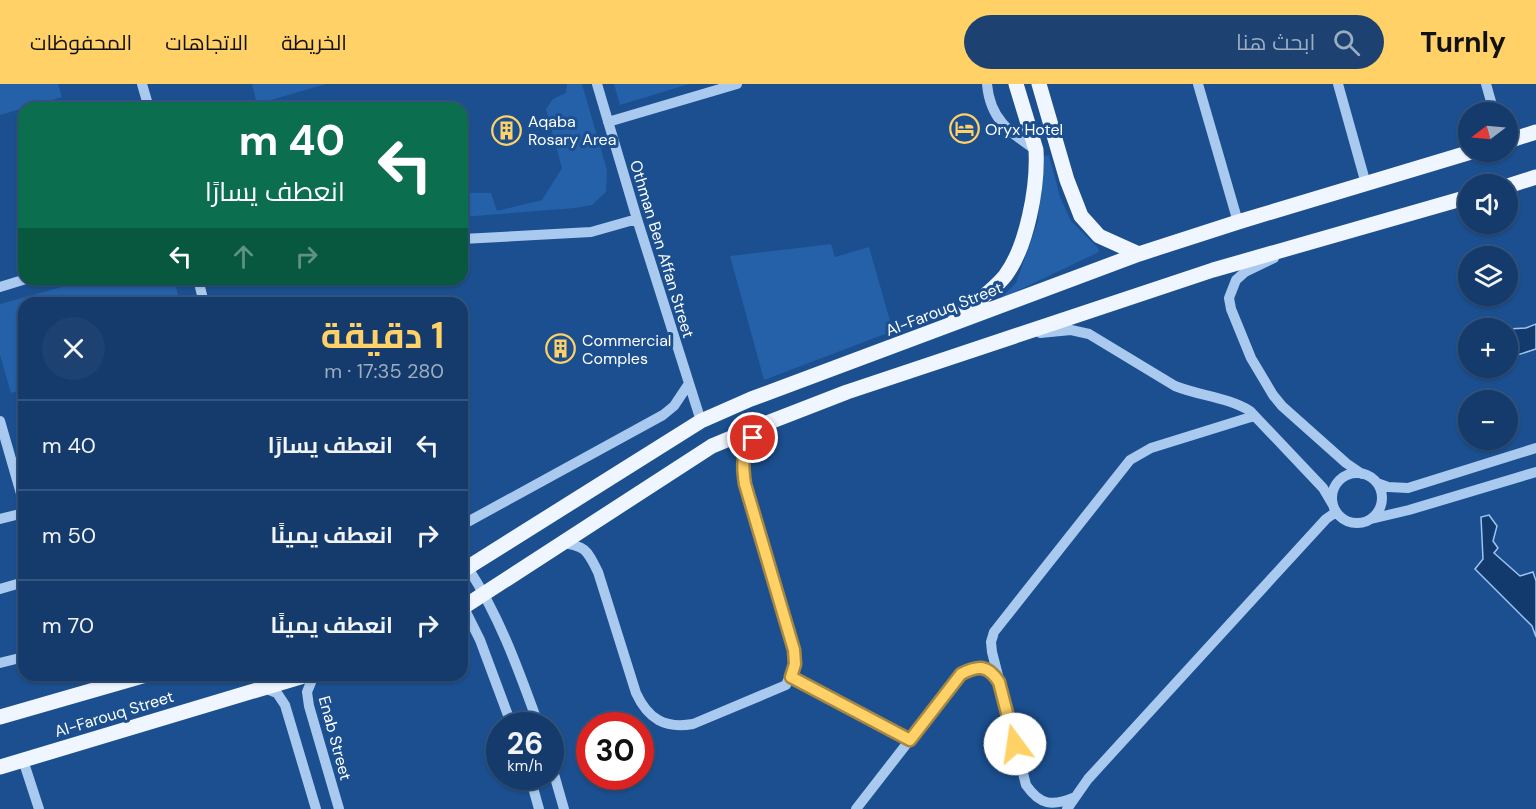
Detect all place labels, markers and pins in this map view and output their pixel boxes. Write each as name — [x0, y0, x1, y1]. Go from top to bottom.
place label: Aqaba Rosary Area — [528, 111, 616, 150]
hotel icon: Oryx Hotel — [948, 113, 980, 145]
building icon: Aqaba Rosary Area — [491, 114, 523, 146]
place label: Oryx Hotel — [985, 119, 1063, 140]
place label: Commercial Comples — [582, 330, 671, 369]
building icon: Commercial Comples — [545, 333, 577, 365]
pin — [727, 412, 778, 463]

